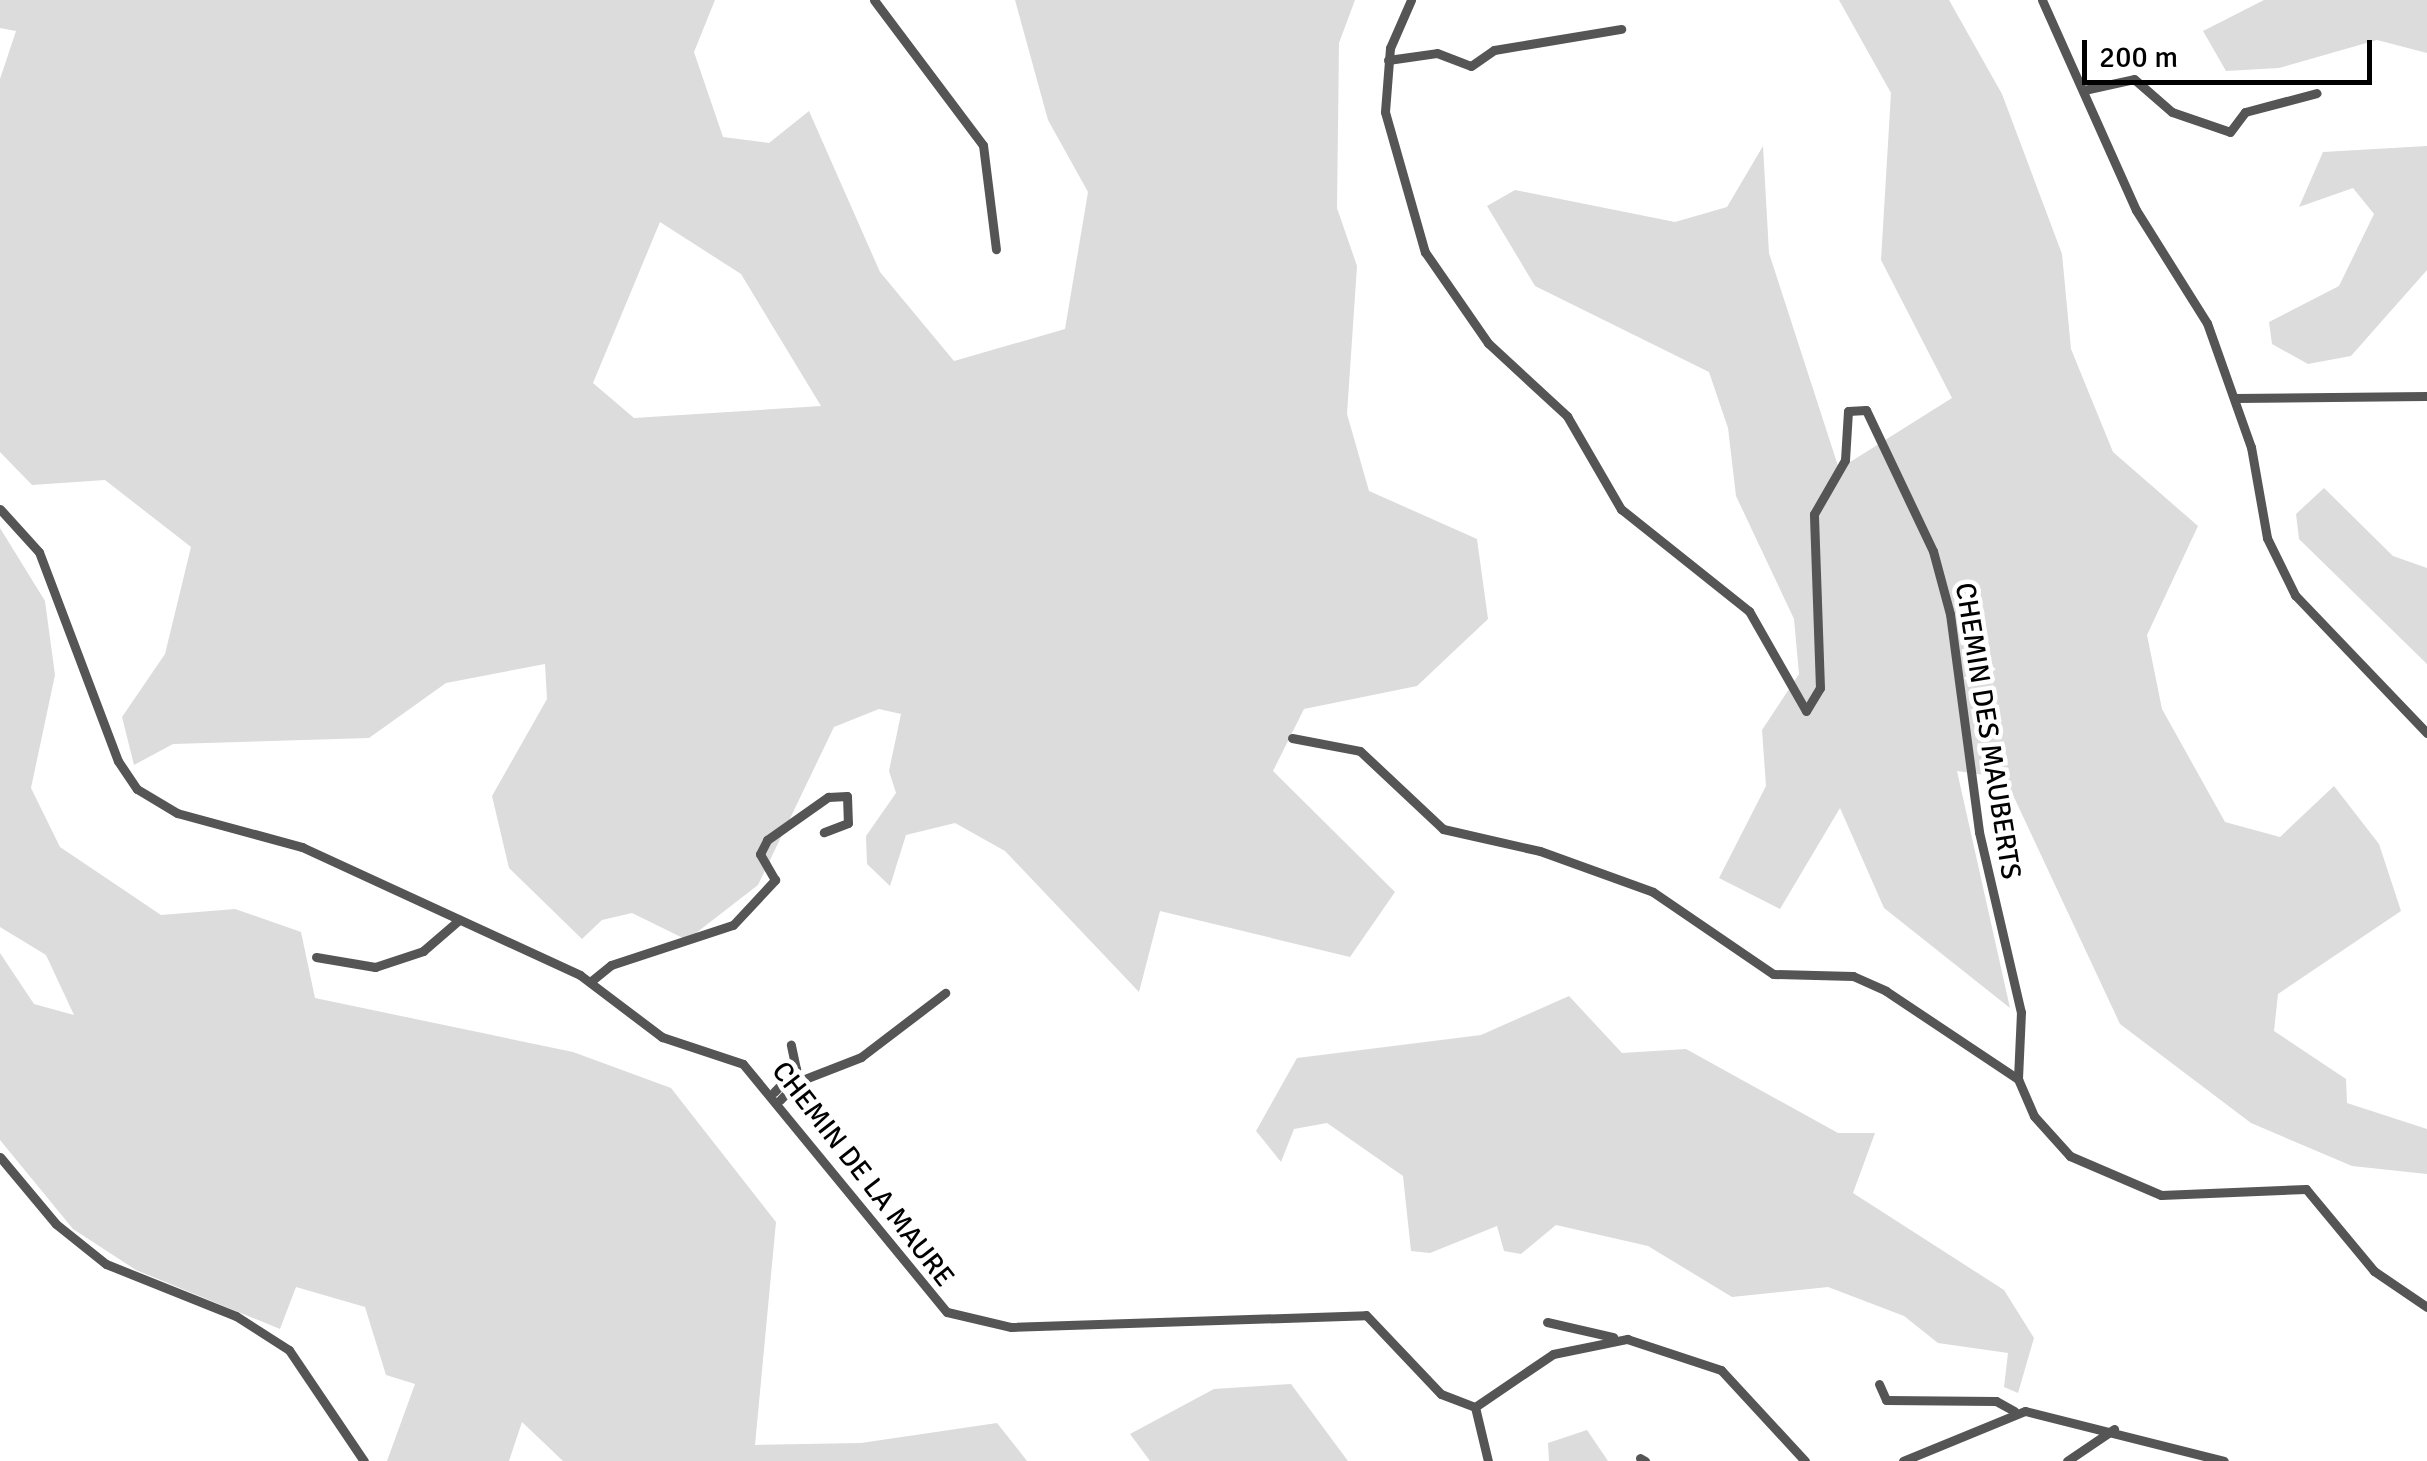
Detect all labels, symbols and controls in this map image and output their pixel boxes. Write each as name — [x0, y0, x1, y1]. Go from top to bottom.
scale bar — [2087, 20, 2377, 82]
text: 200 m — [2099, 39, 2178, 76]
street label: CHEMIN DES MAUBERTS — [1948, 580, 2028, 882]
street label: CHEMIN DE LA MAURE — [765, 1055, 961, 1293]

